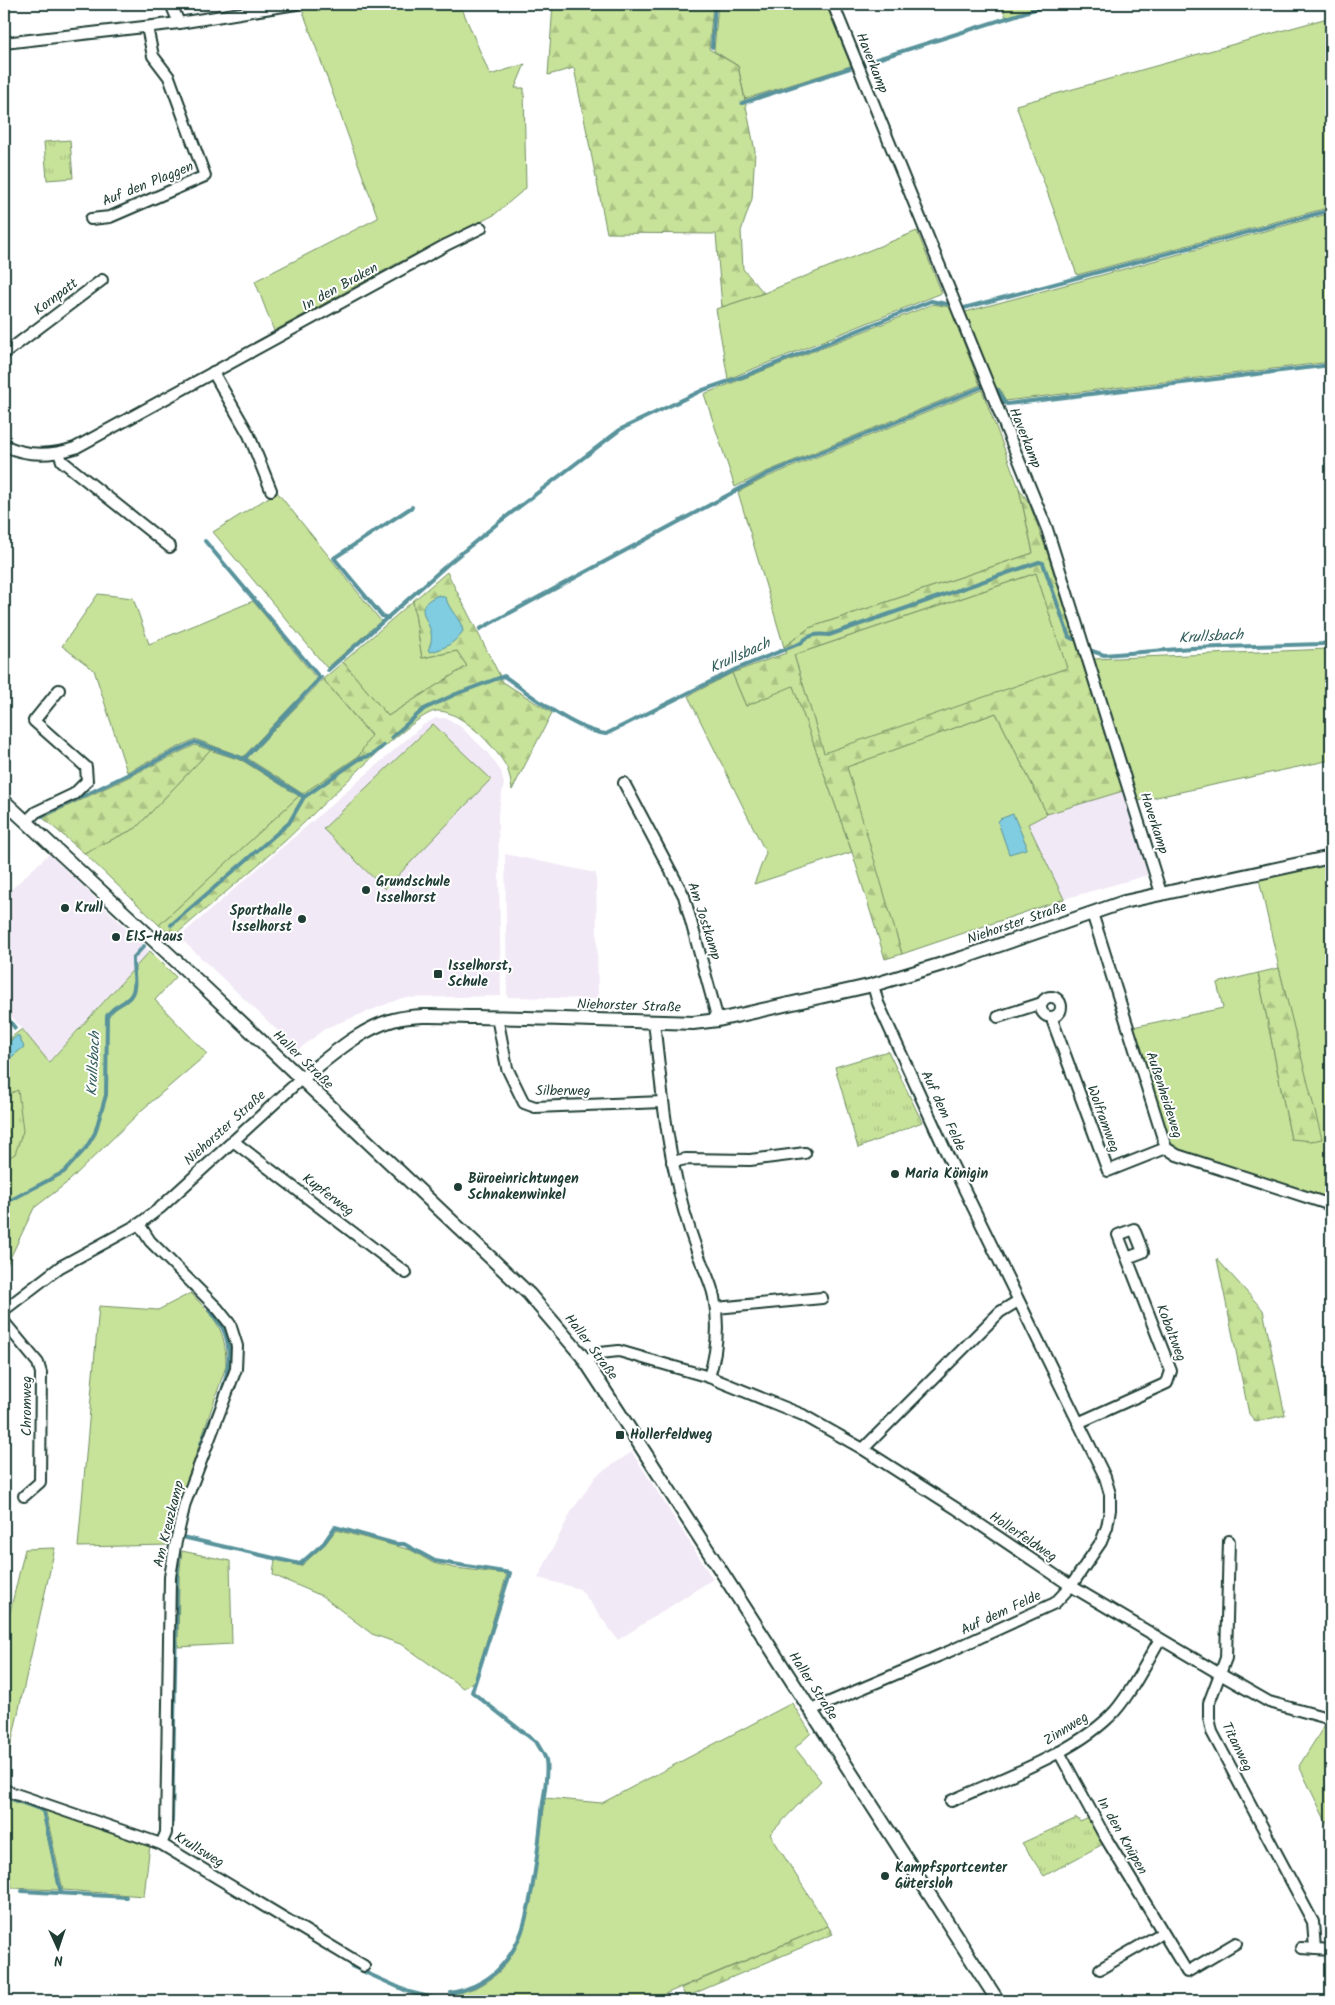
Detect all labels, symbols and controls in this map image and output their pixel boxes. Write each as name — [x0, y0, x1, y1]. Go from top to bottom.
street label: Haverkamp — [850, 29, 894, 97]
street label: Auf den Plaggen — [99, 156, 197, 212]
street label: In den Braken — [298, 257, 382, 317]
street label: Kornpatt — [29, 273, 83, 321]
street label: Haverkamp — [1003, 404, 1047, 472]
water label: Krullsbach — [1178, 623, 1246, 651]
water label: Krullsbach — [706, 631, 776, 680]
street label: Haverkamp — [1134, 789, 1174, 857]
place label: Grundschule Isselhorst — [376, 871, 450, 909]
street label: Am Jostkamp — [681, 879, 727, 963]
marker: Grundschule Isselhorst — [360, 884, 372, 896]
street label: Niehorster Straße — [964, 895, 1070, 950]
place label: Krull — [75, 897, 103, 919]
place label: Sporthalle Isselhorst — [230, 900, 293, 938]
marker: Krull — [59, 902, 71, 914]
marker: Sporthalle Isselhorst — [296, 913, 308, 925]
place label: EIS-Haus — [126, 926, 183, 948]
marker: EIS-Haus — [110, 931, 122, 943]
place label: Isselhorst, Schule — [448, 955, 512, 993]
marker: Isselhorst, Schule — [432, 968, 444, 980]
street label: Niehorster Straße — [577, 993, 682, 1019]
street label: Haller Straße — [267, 1025, 339, 1095]
water label: Krullsbach — [80, 1029, 108, 1097]
street label: Außenheideweg — [1140, 1049, 1188, 1141]
street label: Auf dem Felde — [915, 1067, 972, 1155]
street label: Silberweg — [536, 1080, 590, 1102]
street label: Wolframweg — [1081, 1082, 1125, 1156]
street label: Niehorster Straße — [179, 1085, 272, 1171]
place label: Maria Königin — [905, 1163, 988, 1185]
street label: Kupferweg — [297, 1168, 359, 1222]
place label: Büroeinrichtungen Schnakenwinkel — [468, 1168, 579, 1206]
marker: Maria Königin — [889, 1168, 901, 1180]
marker: Büroeinrichtungen Schnakenwinkel — [452, 1181, 464, 1193]
street label: Kobaltweg — [1150, 1301, 1192, 1365]
street label: Haller Straße — [559, 1309, 624, 1385]
street label: Chromweg — [16, 1376, 38, 1436]
place label: Hollerfeldweg — [630, 1424, 713, 1446]
marker: Hollerfeldweg — [614, 1429, 626, 1441]
street label: Am Kreuzkamp — [148, 1478, 190, 1570]
street label: Hollerfeldweg — [985, 1506, 1061, 1568]
street label: Auf dem Felde — [957, 1584, 1045, 1641]
street label: Haller Straße — [783, 1647, 844, 1725]
street label: Zinnweg — [1039, 1707, 1093, 1751]
street label: Titanweg — [1216, 1719, 1258, 1775]
street label: In den Knüpen — [1091, 1793, 1153, 1879]
street label: Krullsweg — [170, 1826, 228, 1874]
place label: Kampfsportcenter Gütersloh — [895, 1857, 1008, 1895]
marker: Kampfsportcenter Gütersloh — [879, 1870, 891, 1882]
north arrow — [32, 1922, 82, 1972]
text: N — [53, 1949, 64, 1971]

